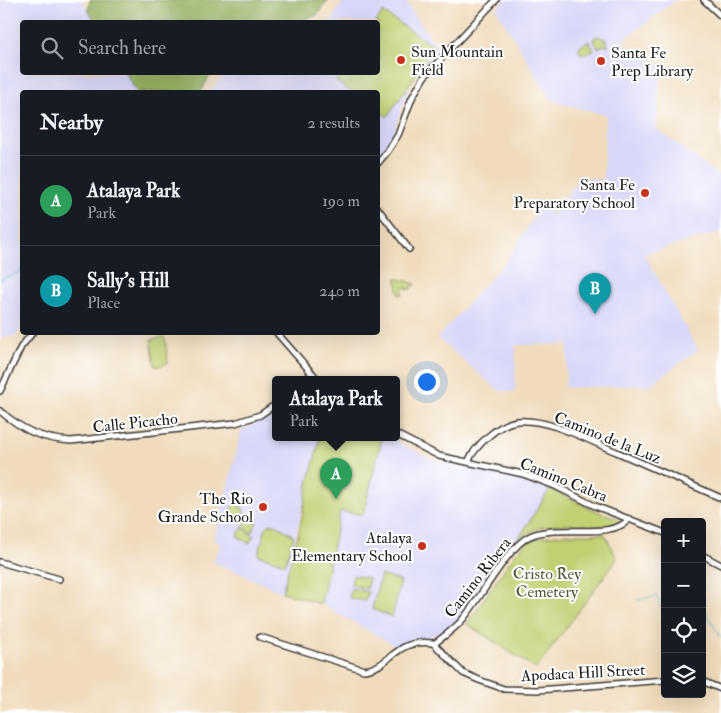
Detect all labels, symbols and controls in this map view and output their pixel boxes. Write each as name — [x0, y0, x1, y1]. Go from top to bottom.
search box — [20, 20, 380, 75]
icon: search — [38, 34, 66, 62]
text: Search here — [78, 36, 166, 60]
place label: Sun Mountain Field — [411, 42, 503, 80]
place label: Santa Fe Prep Library — [611, 43, 694, 82]
marker: Sun Mountain Field — [395, 54, 407, 66]
marker: Santa Fe Prep Library — [595, 55, 607, 67]
text: Nearby — [40, 109, 103, 136]
text: 2 results — [307, 113, 360, 133]
place label: Santa Fe Preparatory School — [514, 175, 635, 214]
text: Atalaya Park — [87, 179, 180, 203]
marker: Santa Fe Preparatory School — [639, 187, 651, 199]
text: A — [51, 191, 61, 211]
text: 190 m — [322, 191, 360, 211]
text: Park — [87, 203, 116, 223]
text: Sally's Hill — [87, 269, 169, 293]
pin: B — [579, 273, 611, 314]
text: B — [51, 281, 61, 301]
text: 240 m — [319, 281, 360, 301]
text: Place — [87, 293, 120, 313]
your location — [414, 369, 440, 395]
popup — [272, 376, 400, 441]
text: Atalaya Park — [289, 387, 383, 411]
street label: Camino de la Luz — [551, 407, 664, 469]
street label: Calle Picacho — [92, 409, 179, 437]
text: Park — [289, 411, 319, 431]
street label: Camino Cabra — [517, 453, 611, 507]
pin: A — [320, 458, 352, 499]
place label: The Rio Grande School — [158, 489, 253, 527]
marker: The Rio Grande School — [257, 501, 269, 513]
map controls — [661, 518, 706, 698]
button: + — [661, 518, 706, 563]
place label: Atalaya Elementary School — [291, 528, 412, 566]
street label: Camino Ribera — [440, 533, 516, 622]
marker: Atalaya Elementary School — [416, 540, 428, 552]
button: − — [661, 563, 706, 608]
park label: Cristo Rey Cemetery — [513, 564, 582, 602]
button: locate — [661, 608, 706, 653]
button: layers — [661, 653, 706, 698]
street label: Apodaca Hill Street — [519, 660, 646, 687]

